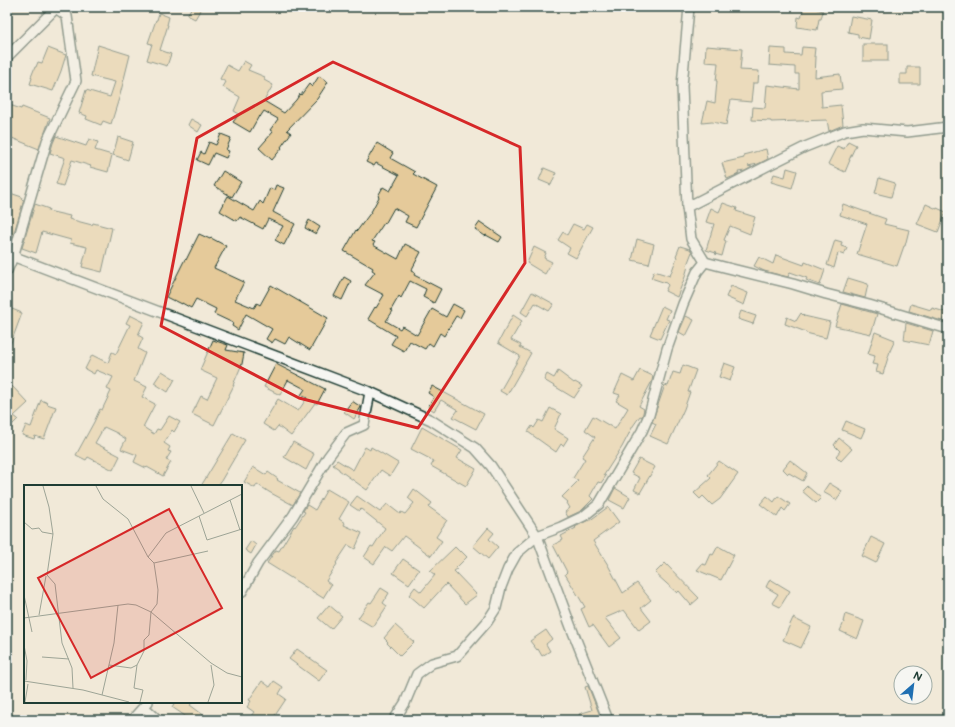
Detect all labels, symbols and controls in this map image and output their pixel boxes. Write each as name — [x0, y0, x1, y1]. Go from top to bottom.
inset map — [24, 485, 242, 703]
north arrow — [893, 665, 933, 705]
text: N — [911, 669, 924, 684]

